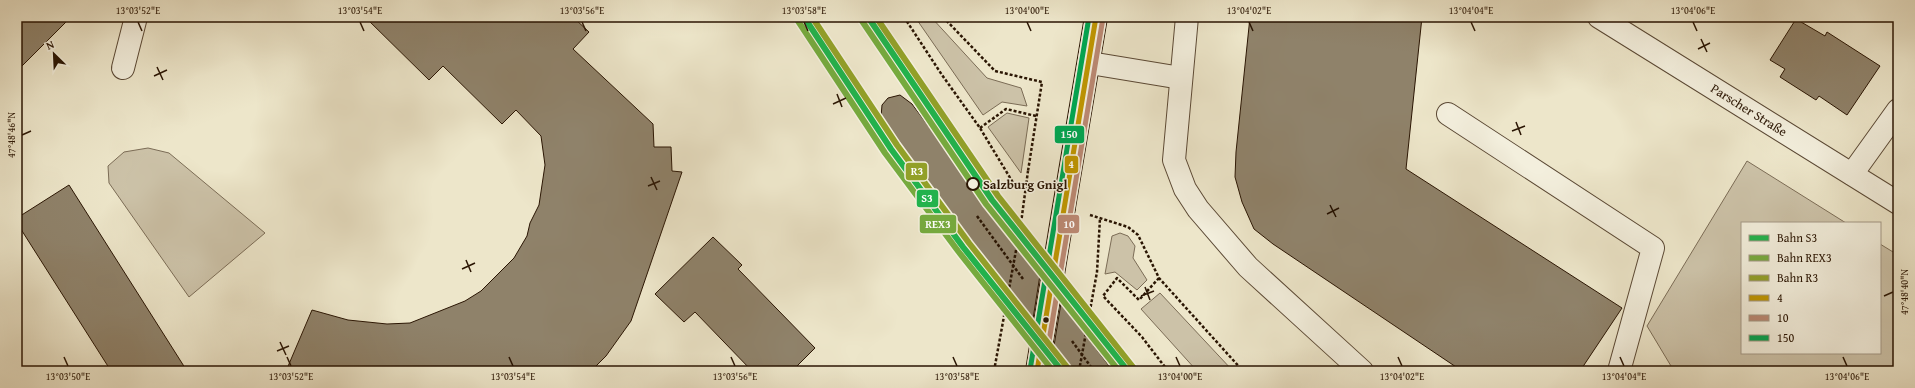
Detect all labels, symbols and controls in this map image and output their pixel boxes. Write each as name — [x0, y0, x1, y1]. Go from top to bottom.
text: 13°03'52"E — [116, 3, 160, 18]
text: 13°03'54"E — [338, 3, 382, 18]
text: 13°03'56"E — [560, 3, 604, 18]
text: 13°03'58"E — [782, 3, 826, 18]
text: 13°04'00"E — [1005, 3, 1049, 18]
text: 13°04'02"E — [1227, 3, 1271, 18]
text: 13°04'04"E — [1449, 3, 1493, 18]
text: 13°04'06"E — [1671, 3, 1715, 18]
north arrow — [34, 34, 74, 74]
text: N — [43, 36, 57, 54]
street label: Parscher Straße — [1707, 79, 1791, 141]
text: 47°48'46"N — [4, 112, 19, 158]
line badge: 150 — [1054, 125, 1085, 144]
text: 150 — [1060, 126, 1078, 142]
line badge: 4 — [1064, 155, 1079, 174]
text: 4 — [1068, 156, 1074, 172]
line badge: R3 — [905, 162, 928, 181]
text: R3 — [911, 163, 924, 179]
place label: Salzburg Gnigl — [983, 175, 1067, 194]
marker: Salzburg Gnigl — [966, 177, 980, 191]
line badge: S3 — [916, 189, 939, 208]
text: S3 — [921, 190, 933, 206]
line badge: REX3 — [919, 214, 957, 234]
line badge: 10 — [1057, 214, 1080, 234]
text: REX3 — [925, 216, 951, 232]
text: 10 — [1063, 216, 1075, 232]
legend — [1741, 222, 1881, 354]
text: Bahn S3 — [1777, 229, 1817, 246]
text: Bahn REX3 — [1777, 249, 1832, 266]
text: Bahn R3 — [1777, 269, 1819, 286]
text: 47°48'40"N — [1897, 269, 1912, 315]
text: 4 — [1777, 289, 1783, 306]
text: 10 — [1777, 309, 1789, 326]
unlabelled marker — [1041, 315, 1051, 325]
text: 150 — [1777, 329, 1795, 346]
text: 13°03'50"E — [46, 369, 90, 384]
text: 13°03'52"E — [269, 369, 313, 384]
text: 13°03'54"E — [491, 369, 535, 384]
text: 13°03'56"E — [713, 369, 757, 384]
text: 13°03'58"E — [935, 369, 979, 384]
text: 13°04'00"E — [1158, 369, 1202, 384]
text: 13°04'02"E — [1380, 369, 1424, 384]
text: 13°04'04"E — [1602, 369, 1646, 384]
text: 13°04'06"E — [1825, 369, 1869, 384]

